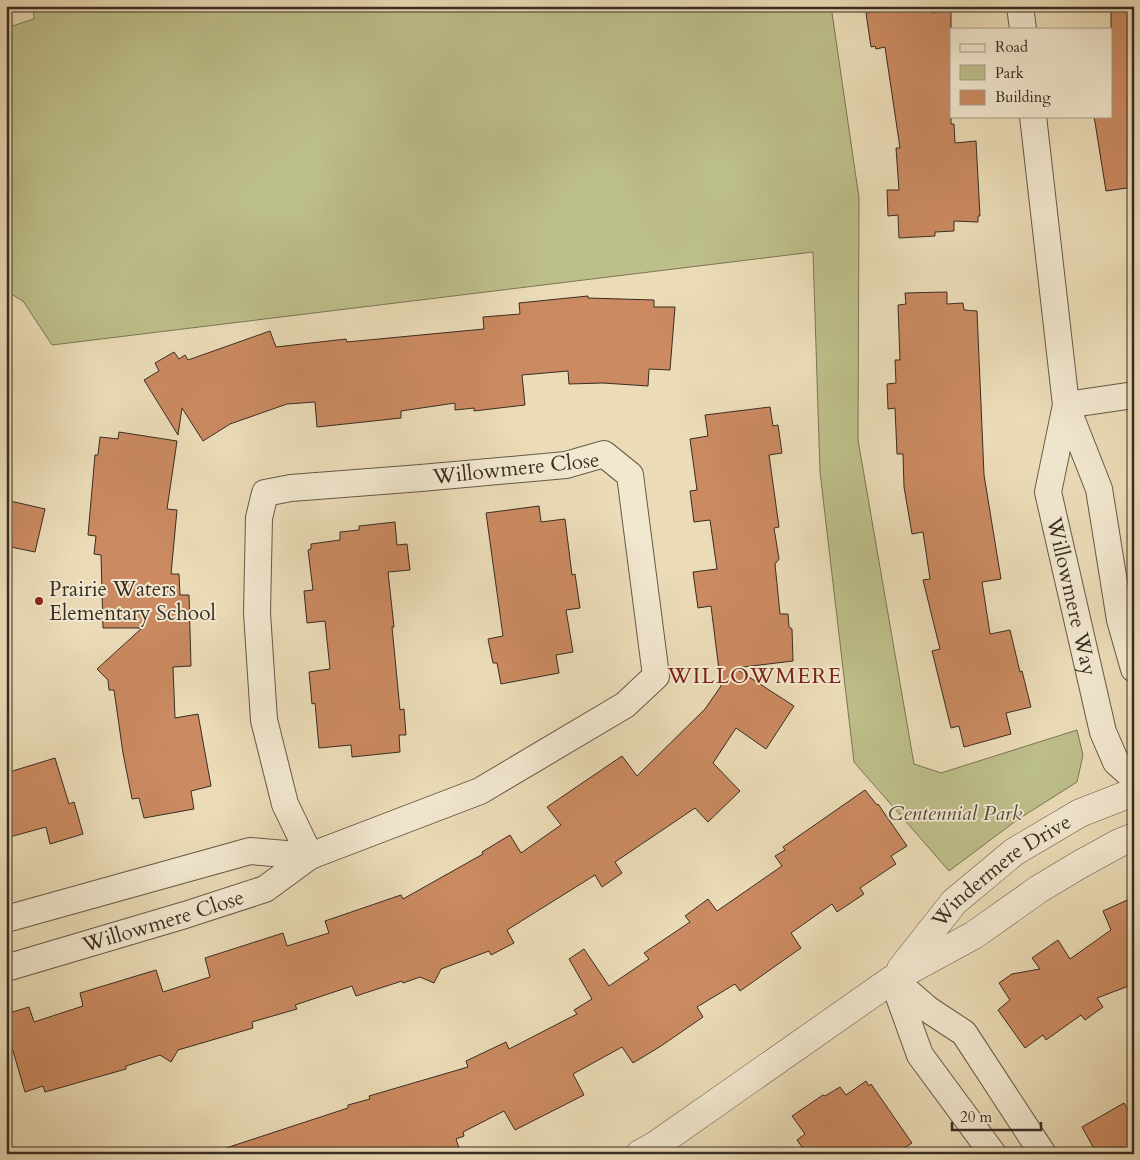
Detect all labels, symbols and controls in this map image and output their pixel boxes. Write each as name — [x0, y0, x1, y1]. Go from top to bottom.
legend — [950, 28, 1112, 118]
text: Road — [995, 37, 1028, 57]
text: Park — [995, 63, 1024, 83]
text: Building — [995, 87, 1051, 107]
street label: Willowmere Close — [430, 445, 601, 492]
street label: Willowmere Way — [1039, 514, 1104, 679]
place label: Prairie Waters Elementary School — [49, 575, 216, 628]
marker: Prairie Waters Elementary School — [33, 595, 45, 607]
district label: WILLOWMERE — [667, 661, 842, 691]
park label: Centennial Park — [888, 799, 1023, 828]
street label: Windermere Drive — [925, 808, 1076, 935]
street label: Willowmere Close — [78, 883, 248, 960]
scale bar — [952, 1100, 1041, 1132]
text: 20 m — [960, 1107, 992, 1127]

